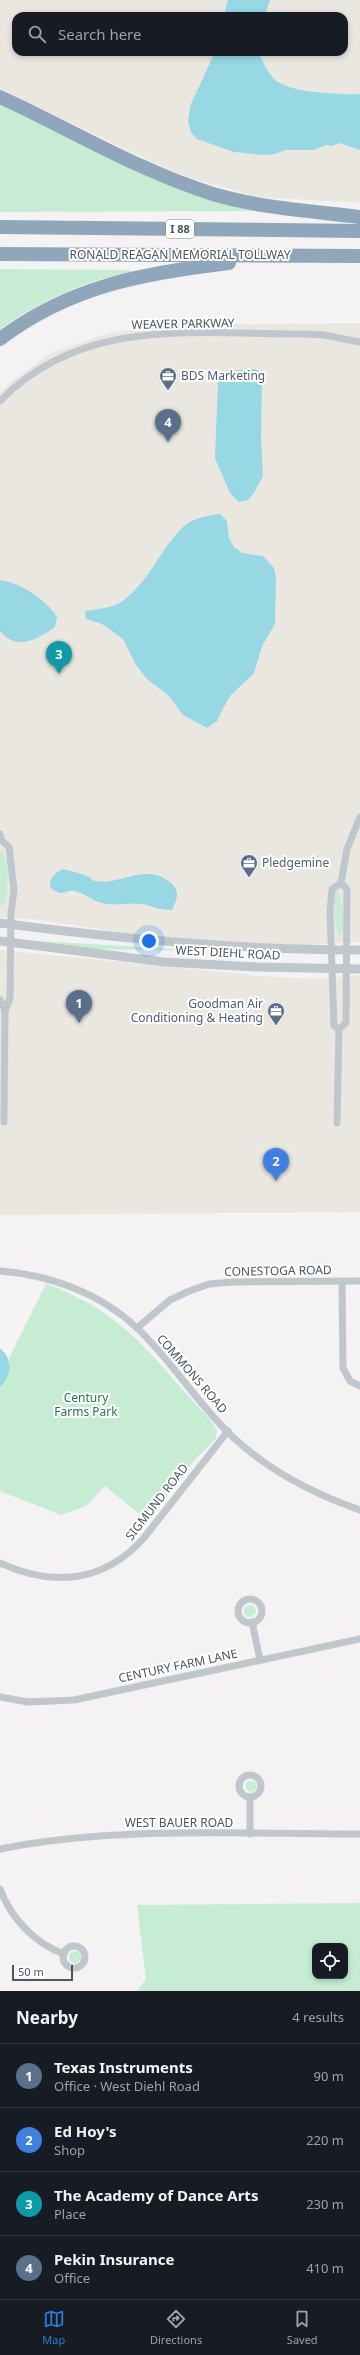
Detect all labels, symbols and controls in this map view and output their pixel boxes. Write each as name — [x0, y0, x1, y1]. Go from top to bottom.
search box — [12, 12, 348, 56]
icon: search — [26, 23, 48, 45]
text: Search here — [58, 24, 141, 44]
road number: I 88 — [166, 220, 194, 238]
street label: RONALD REAGAN MEMORIAL TOLLWAY — [70, 246, 291, 263]
street label: WEAVER PARKWAY — [131, 314, 235, 333]
office icon: BDS Marketing — [158, 366, 178, 391]
place label: BDS Marketing — [181, 367, 265, 384]
pin: 4 — [155, 409, 181, 442]
pin: 3 — [46, 641, 72, 674]
office icon: Pledgemine — [239, 853, 259, 878]
place label: Pledgemine — [262, 854, 329, 871]
your location — [139, 931, 159, 951]
street label: WEST DIEHL ROAD — [175, 941, 281, 964]
pin: 1 — [66, 990, 92, 1023]
place label: Goodman Air Conditioning & Heating — [131, 995, 263, 1026]
office icon: Goodman Air Conditioning & Heating — [266, 1001, 286, 1026]
pin: 2 — [263, 1148, 289, 1181]
street label: CONESTOGA ROAD — [224, 1261, 332, 1280]
street label: COMMONS ROAD — [153, 1330, 232, 1417]
park label: Century Farms Park — [54, 1389, 118, 1420]
street label: SIGMUND ROAD — [121, 1460, 192, 1544]
street label: CENTURY FARM LANE — [117, 1645, 239, 1686]
street label: WEST BAUER ROAD — [125, 1814, 234, 1831]
map controls — [312, 1943, 348, 1979]
button: locate — [312, 1943, 348, 1979]
scale bar — [12, 1963, 73, 1982]
text: 50 m — [18, 1964, 44, 1979]
text: Nearby — [16, 2006, 78, 2029]
text: 4 results — [292, 2008, 344, 2026]
text: Texas Instruments — [54, 2057, 193, 2077]
text: 1 — [25, 2067, 33, 2085]
text: 90 m — [314, 2067, 344, 2085]
text: Office · West Diehl Road — [54, 2077, 200, 2095]
text: Ed Hoy's — [54, 2121, 117, 2141]
text: 2 — [25, 2131, 33, 2149]
text: 220 m — [306, 2131, 344, 2149]
text: Shop — [54, 2141, 85, 2159]
text: The Academy of Dance Arts — [54, 2185, 258, 2205]
text: 3 — [25, 2195, 33, 2213]
text: 230 m — [306, 2195, 344, 2213]
text: Place — [54, 2205, 86, 2223]
text: Pekin Insurance — [54, 2249, 174, 2269]
text: 4 — [25, 2259, 33, 2277]
text: 410 m — [306, 2259, 344, 2277]
text: Office — [54, 2269, 90, 2287]
tab: Map — [42, 2308, 65, 2347]
tab: Directions — [150, 2308, 202, 2347]
tab: Saved — [287, 2308, 318, 2347]

